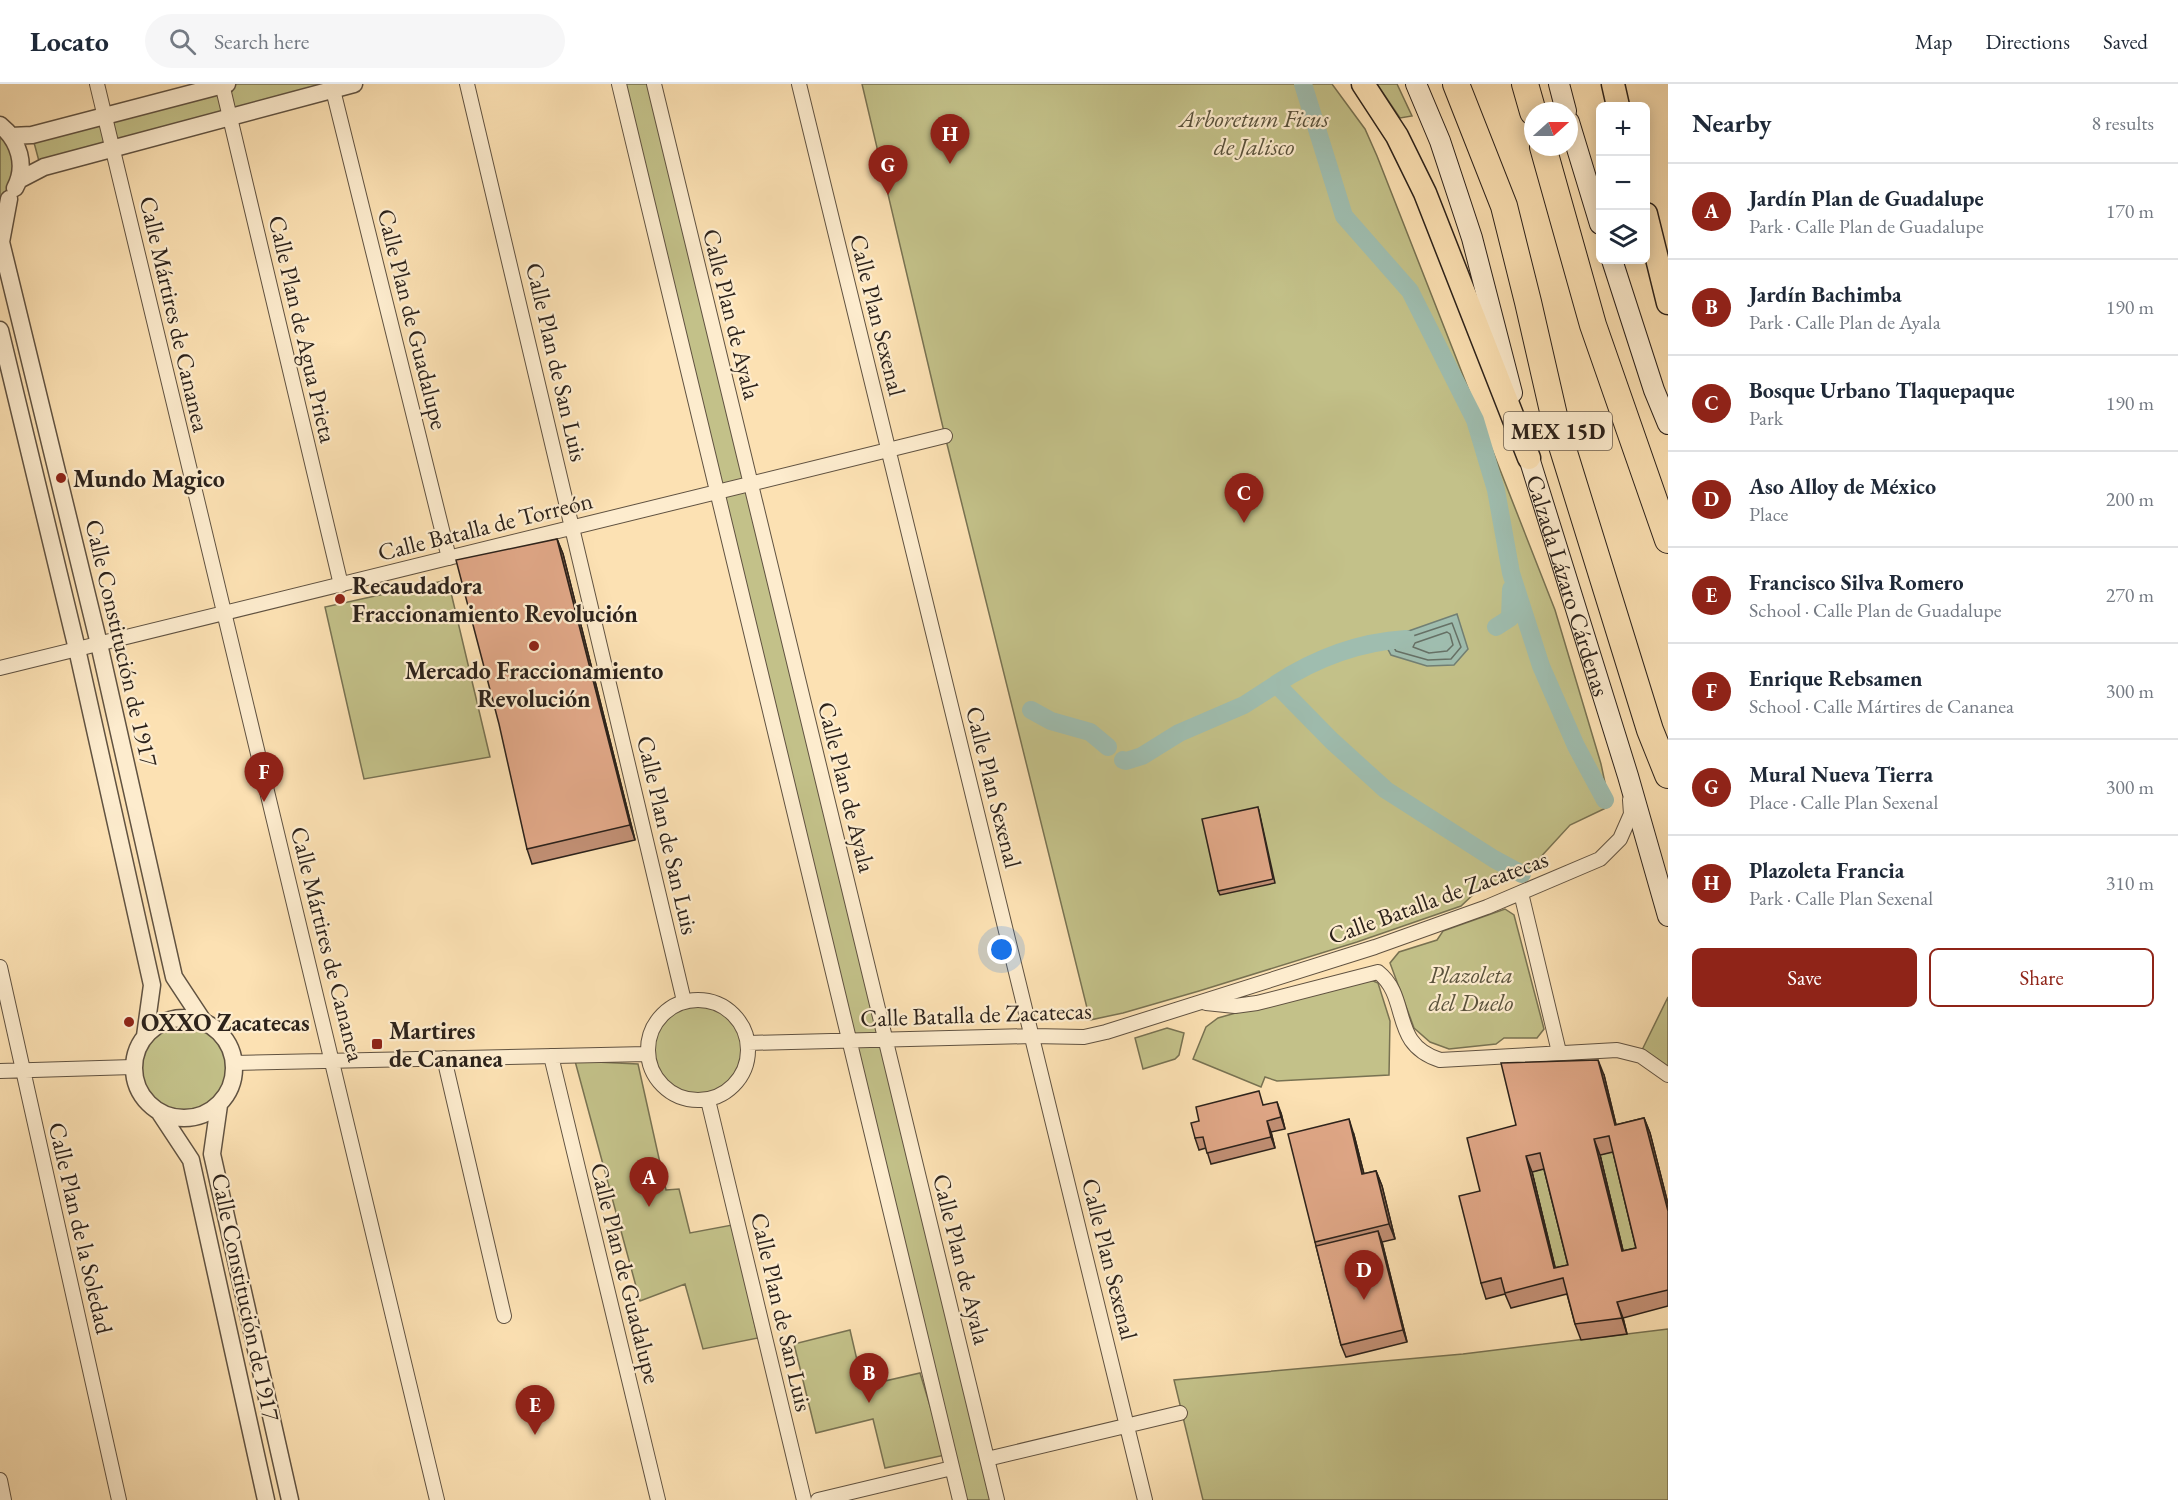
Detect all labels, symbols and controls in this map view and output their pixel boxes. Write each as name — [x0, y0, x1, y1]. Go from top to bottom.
search box — [145, 14, 565, 68]
text: Locato — [30, 23, 109, 59]
icon: search — [166, 25, 199, 58]
text: Search here — [214, 27, 309, 56]
text: Map — [1915, 28, 1952, 55]
text: Directions — [1985, 28, 2070, 55]
text: Saved — [2103, 28, 2148, 55]
north arrow — [1524, 102, 1578, 156]
map controls — [1596, 102, 1650, 264]
button: + — [1596, 102, 1650, 156]
park label: Arboretum Ficus de Jalisco — [1177, 103, 1329, 162]
text: Nearby — [1692, 106, 1772, 140]
text: 8 results — [2091, 110, 2154, 136]
pin: H — [930, 115, 970, 164]
pin: G — [868, 146, 908, 195]
button: − — [1596, 156, 1650, 210]
text: Jardín Plan de Guadalupe — [1749, 184, 1984, 213]
street label: Calle Mártires de Cananea — [133, 193, 217, 435]
text: A — [1704, 198, 1719, 224]
text: 170 m — [2106, 198, 2154, 224]
street label: Calle Plan de Guadalupe — [371, 205, 455, 433]
button: layers — [1596, 210, 1650, 264]
street label: Calle Plan de Agua Prieta — [262, 212, 344, 446]
text: Park · Calle Plan de Guadalupe — [1749, 213, 1984, 239]
street label: Calle Plan de Ayala — [696, 226, 768, 403]
street label: Calle Plan Sexenal — [843, 231, 913, 399]
street label: Calle Plan de San Luis — [519, 260, 595, 464]
text: Jardín Bachimba — [1749, 280, 1902, 309]
text: B — [1705, 294, 1718, 320]
text: 190 m — [2106, 294, 2154, 320]
text: Park · Calle Plan de Ayala — [1749, 309, 1941, 335]
text: Bosque Urbano Tlaquepaque — [1749, 376, 2015, 405]
text: C — [1704, 390, 1719, 416]
text: 190 m — [2106, 390, 2154, 416]
text: Park — [1749, 405, 1783, 431]
road number: MEX 15D — [1504, 412, 1612, 450]
place label: Mundo Magico — [73, 463, 225, 495]
marker: Mundo Magico — [54, 471, 68, 485]
street label: Calzada Lázaro Cárdenas — [1520, 471, 1618, 700]
text: Aso Alloy de México — [1749, 472, 1936, 501]
pin: C — [1224, 474, 1264, 523]
street label: Calle Batalla de Torreón — [374, 484, 596, 568]
text: D — [1704, 486, 1719, 512]
text: 200 m — [2106, 486, 2154, 512]
text: Place — [1749, 501, 1788, 527]
street label: Calle Constitución de 1917 — [78, 516, 166, 770]
text: Francisco Silva Romero — [1749, 568, 1963, 597]
place label: Recaudadora Fraccionamiento Revolución — [352, 570, 638, 629]
text: E — [1706, 582, 1717, 608]
text: 270 m — [2106, 582, 2154, 608]
marker: Recaudadora Fraccionamiento Revolución — [333, 592, 347, 606]
text: School · Calle Plan de Guadalupe — [1749, 597, 2002, 623]
marker: Mercado Fraccionamiento Revolución — [527, 639, 541, 653]
place label: Mercado Fraccionamiento Revolución — [405, 655, 663, 714]
text: Enrique Rebsamen — [1749, 664, 1923, 693]
text: F — [1706, 678, 1717, 704]
text: 300 m — [2106, 678, 2154, 704]
text: School · Calle Mártires de Cananea — [1749, 693, 2014, 719]
street label: Calle Plan de Ayala — [811, 699, 883, 876]
street label: Calle Plan Sexenal — [959, 703, 1029, 871]
street label: Calle Plan de San Luis — [630, 733, 706, 937]
pin: F — [244, 752, 284, 802]
text: Mural Nueva Tierra — [1749, 760, 1933, 789]
text: G — [1704, 774, 1719, 800]
text: 300 m — [2106, 774, 2154, 800]
text: Place · Calle Plan Sexenal — [1749, 789, 1938, 815]
street label: Calle Mártires de Cananea — [284, 823, 372, 1065]
street label: Calle Batalla de Zacatecas — [1324, 843, 1552, 951]
text: Plazoleta Francia — [1749, 856, 1904, 885]
text: H — [1703, 870, 1720, 896]
text: 310 m — [2106, 870, 2154, 896]
text: Park · Calle Plan Sexenal — [1749, 885, 1933, 911]
your location — [987, 935, 1016, 964]
button: Save — [1692, 948, 1917, 1007]
button: Share — [1929, 948, 2154, 1007]
park label: Plazoleta del Duelo — [1429, 959, 1513, 1018]
street label: Calle Batalla de Zacatecas — [860, 994, 1092, 1034]
place label: OXXO Zacatecas — [141, 1007, 310, 1038]
marker: OXXO Zacatecas — [122, 1015, 136, 1029]
place label: Martires de Cananea — [389, 1015, 503, 1074]
marker: Martires de Cananea — [370, 1037, 384, 1051]
street label: Calle Plan de la Soledad — [42, 1119, 121, 1338]
pin: A — [630, 1158, 668, 1207]
street label: Calle Plan de Guadalupe — [584, 1159, 668, 1387]
street label: Calle Constitución de 1917 — [205, 1170, 288, 1424]
street label: Calle Plan de Ayala — [926, 1171, 998, 1348]
street label: Calle Plan Sexenal — [1075, 1175, 1145, 1343]
street label: Calle Plan de San Luis — [744, 1210, 820, 1414]
pin: D — [1344, 1250, 1384, 1300]
pin: B — [850, 1354, 888, 1403]
pin: E — [516, 1386, 554, 1435]

